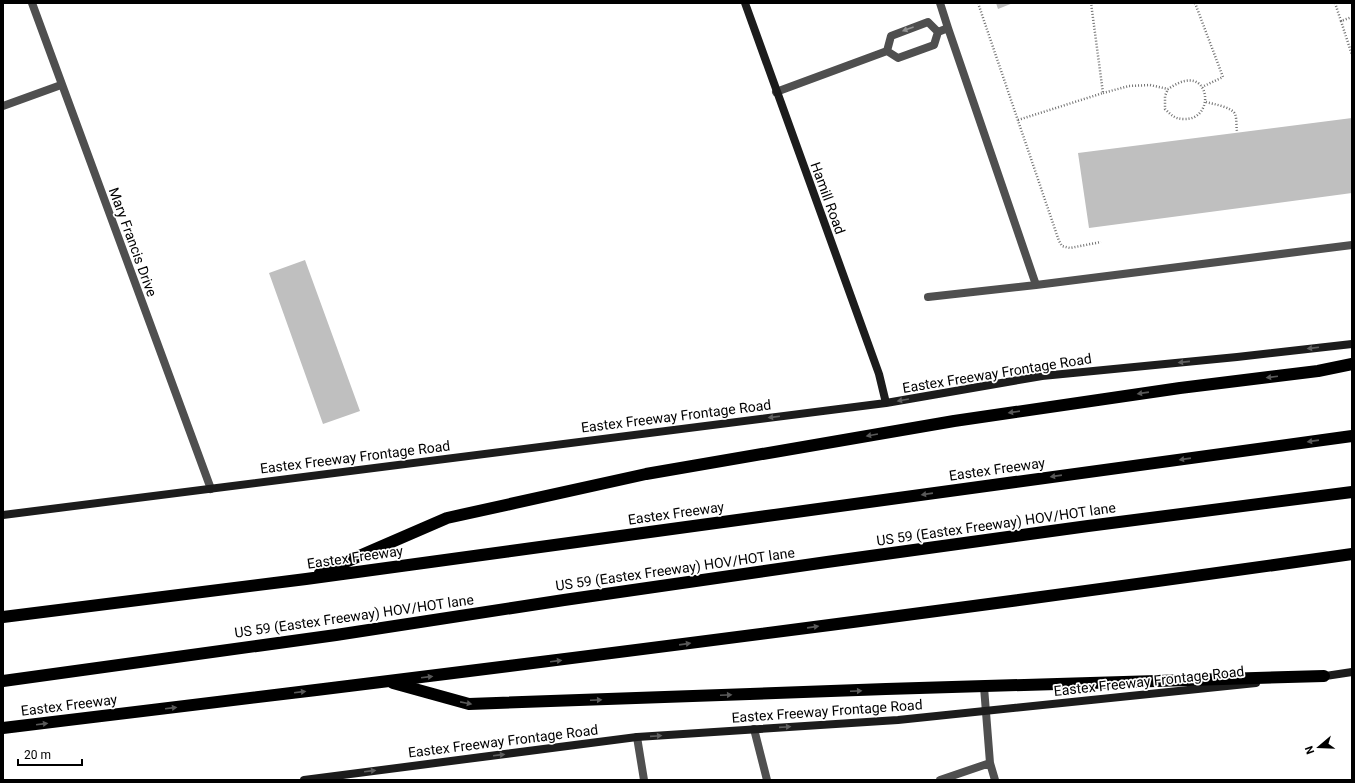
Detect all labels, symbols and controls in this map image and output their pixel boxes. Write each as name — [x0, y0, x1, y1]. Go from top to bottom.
one-way arrow — [902, 27, 914, 33]
street label: Hamill Road — [808, 160, 848, 236]
street label: Mary Francis Drive — [106, 185, 160, 299]
one-way arrow — [1307, 345, 1319, 352]
street label: Eastex Freeway Frontage Road — [901, 350, 1093, 396]
one-way arrow — [1178, 359, 1190, 366]
one-way arrow — [1266, 373, 1278, 380]
one-way arrow — [1137, 390, 1149, 396]
street label: Eastex Freeway Frontage Road — [580, 396, 772, 436]
one-way arrow — [897, 397, 909, 403]
one-way arrow — [1008, 409, 1021, 415]
one-way arrow — [768, 414, 780, 420]
one-way arrow — [866, 432, 878, 438]
street label: Eastex Freeway Frontage Road — [259, 437, 451, 477]
one-way arrow — [1307, 438, 1319, 444]
street label: Eastex Freeway — [948, 454, 1046, 484]
one-way arrow — [1179, 456, 1191, 462]
one-way arrow — [1050, 473, 1062, 479]
one-way arrow — [921, 491, 933, 497]
street label: Eastex Freeway — [627, 498, 725, 528]
street label: US 59 (Eastex Freeway) HOV/HOT lane — [875, 499, 1117, 550]
street label: Eastex Freeway — [306, 542, 404, 572]
street label: US 59 (Eastex Freeway) HOV/HOT lane — [554, 544, 796, 595]
street label: US 59 (Eastex Freeway) HOV/HOT lane — [233, 591, 475, 642]
one-way arrow — [807, 624, 819, 630]
one-way arrow — [678, 641, 691, 647]
one-way arrow — [550, 658, 562, 664]
street label: Eastex Freeway Frontage Road — [1053, 663, 1245, 699]
one-way arrow — [421, 674, 433, 680]
one-way arrow — [849, 687, 862, 694]
one-way arrow — [294, 689, 306, 695]
street label: Eastex Freeway — [20, 691, 118, 719]
one-way arrow — [720, 692, 733, 698]
street label: Eastex Freeway Frontage Road — [731, 696, 923, 726]
one-way arrow — [590, 697, 603, 703]
one-way arrow — [460, 700, 472, 706]
one-way arrow — [165, 705, 177, 711]
one-way arrow — [36, 721, 48, 727]
street label: Eastex Freeway Frontage Road — [407, 721, 599, 761]
one-way arrow — [779, 724, 791, 731]
north arrow — [1299, 727, 1339, 767]
one-way arrow — [650, 732, 662, 739]
scale bar — [18, 741, 82, 767]
text: N — [1303, 744, 1317, 756]
text: 20 m — [24, 748, 51, 762]
one-way arrow — [493, 752, 505, 758]
one-way arrow — [364, 768, 376, 775]

